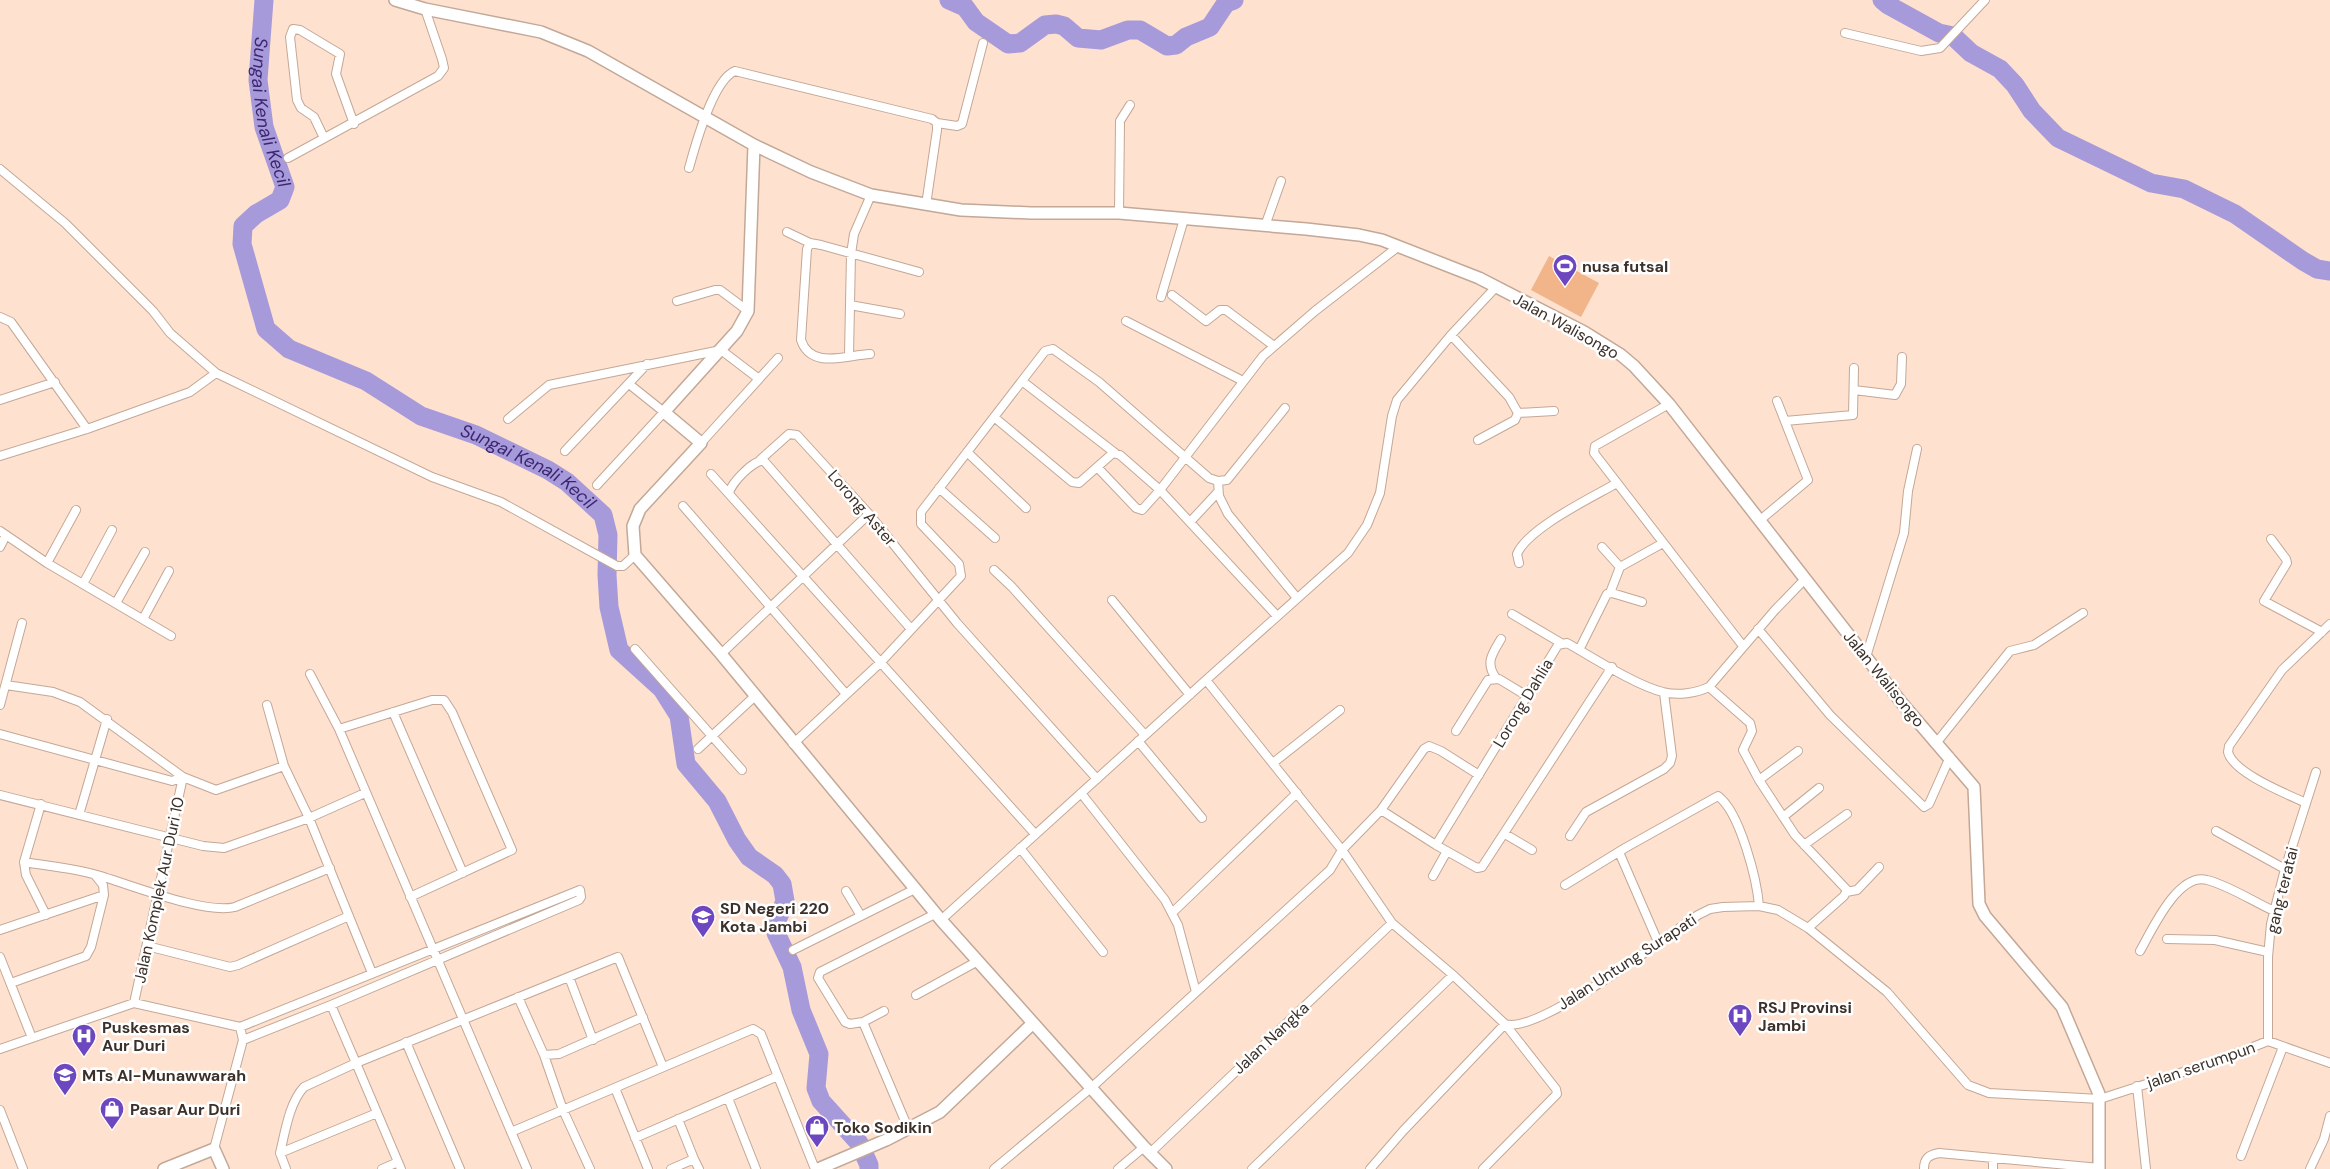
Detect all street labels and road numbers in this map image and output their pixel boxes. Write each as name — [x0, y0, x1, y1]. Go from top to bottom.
street label: Jalan Walisongo — [1509, 288, 1623, 364]
street label: Lorong Aster — [823, 465, 901, 551]
street label: Jalan Walisongo — [1839, 627, 1929, 731]
street label: Lorong Dahlia — [1488, 655, 1558, 751]
street label: Jalan Komplek Aur Duri 10 — [129, 795, 189, 985]
street label: gang teratai — [2261, 845, 2303, 935]
street label: Jalan Untung Surapati — [1554, 909, 1700, 1015]
street label: Jalan Nangka — [1228, 997, 1314, 1079]
street label: jalan serumpun — [2143, 1037, 2258, 1094]

